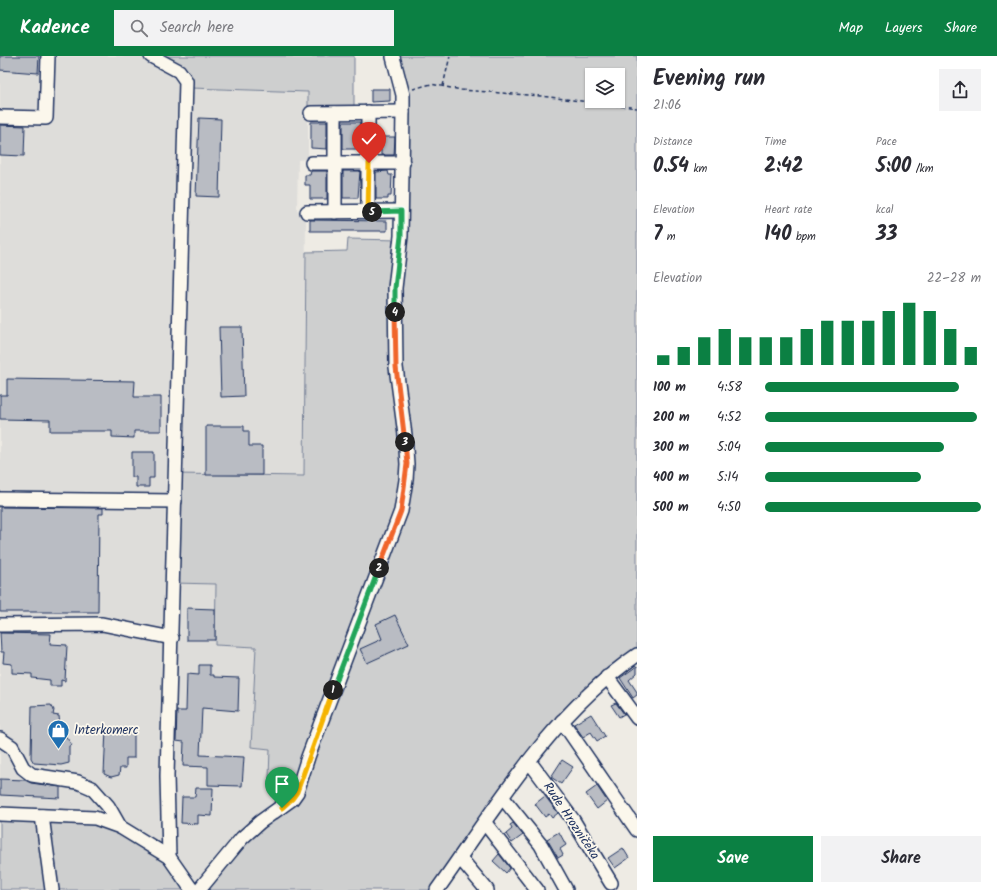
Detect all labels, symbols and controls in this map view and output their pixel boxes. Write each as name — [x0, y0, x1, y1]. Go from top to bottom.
search box — [114, 10, 394, 46]
text: Kadence — [20, 13, 90, 43]
text: Search here — [160, 16, 234, 40]
icon: search — [128, 17, 150, 39]
text: Map — [839, 17, 863, 39]
text: Layers — [885, 17, 923, 39]
text: Share — [945, 17, 977, 39]
text: Evening run — [653, 62, 765, 97]
map controls — [585, 68, 625, 108]
button: layers — [585, 68, 625, 108]
button: share — [939, 69, 981, 111]
text: 21:06 — [653, 95, 682, 116]
pin — [352, 122, 386, 163]
icon: check — [358, 128, 380, 150]
text: Distance — [653, 133, 693, 151]
text: Time — [764, 133, 787, 151]
text: Pace — [876, 133, 897, 151]
text: 0.54 — [653, 151, 689, 183]
text: 2:42 — [764, 151, 803, 183]
text: 5:00 — [876, 151, 911, 183]
text: km — [689, 160, 707, 178]
text: /km — [911, 160, 933, 178]
text: Elevation — [653, 201, 695, 219]
text: Heart rate — [764, 201, 812, 219]
text: kcal — [876, 201, 894, 219]
pin: 5 — [362, 202, 382, 222]
text: 5 — [369, 203, 375, 221]
text: 7 — [653, 219, 662, 251]
text: 140 — [764, 219, 792, 251]
text: 33 — [876, 219, 898, 251]
text: m — [662, 228, 676, 246]
text: bpm — [792, 228, 816, 246]
text: Elevation — [653, 268, 702, 289]
text: 22–28 m — [927, 268, 981, 289]
pin: 4 — [385, 302, 405, 322]
text: 4 — [392, 303, 398, 321]
text: 100 m — [653, 377, 686, 398]
text: 4:58 — [717, 377, 742, 398]
text: 200 m — [653, 407, 690, 428]
text: 4:52 — [717, 407, 742, 428]
pin: 3 — [395, 432, 415, 452]
text: 3 — [402, 433, 408, 451]
text: 300 m — [653, 437, 689, 458]
text: 5:04 — [717, 437, 741, 458]
text: 400 m — [653, 467, 689, 488]
text: 5:14 — [717, 467, 738, 488]
text: 500 m — [653, 497, 689, 518]
text: 4:50 — [717, 497, 741, 518]
pin: 2 — [369, 558, 389, 578]
text: 2 — [376, 559, 382, 577]
pin: 1 — [323, 680, 343, 700]
text: 1 — [331, 681, 335, 699]
shop icon: Interkomerc — [45, 717, 71, 750]
place label: Interkomerc — [74, 720, 139, 741]
pin — [265, 767, 299, 808]
icon: arrive — [271, 773, 293, 795]
street label: Rude Hrozničeka — [537, 778, 605, 864]
button: Save — [653, 836, 813, 882]
button: Share — [821, 836, 981, 882]

